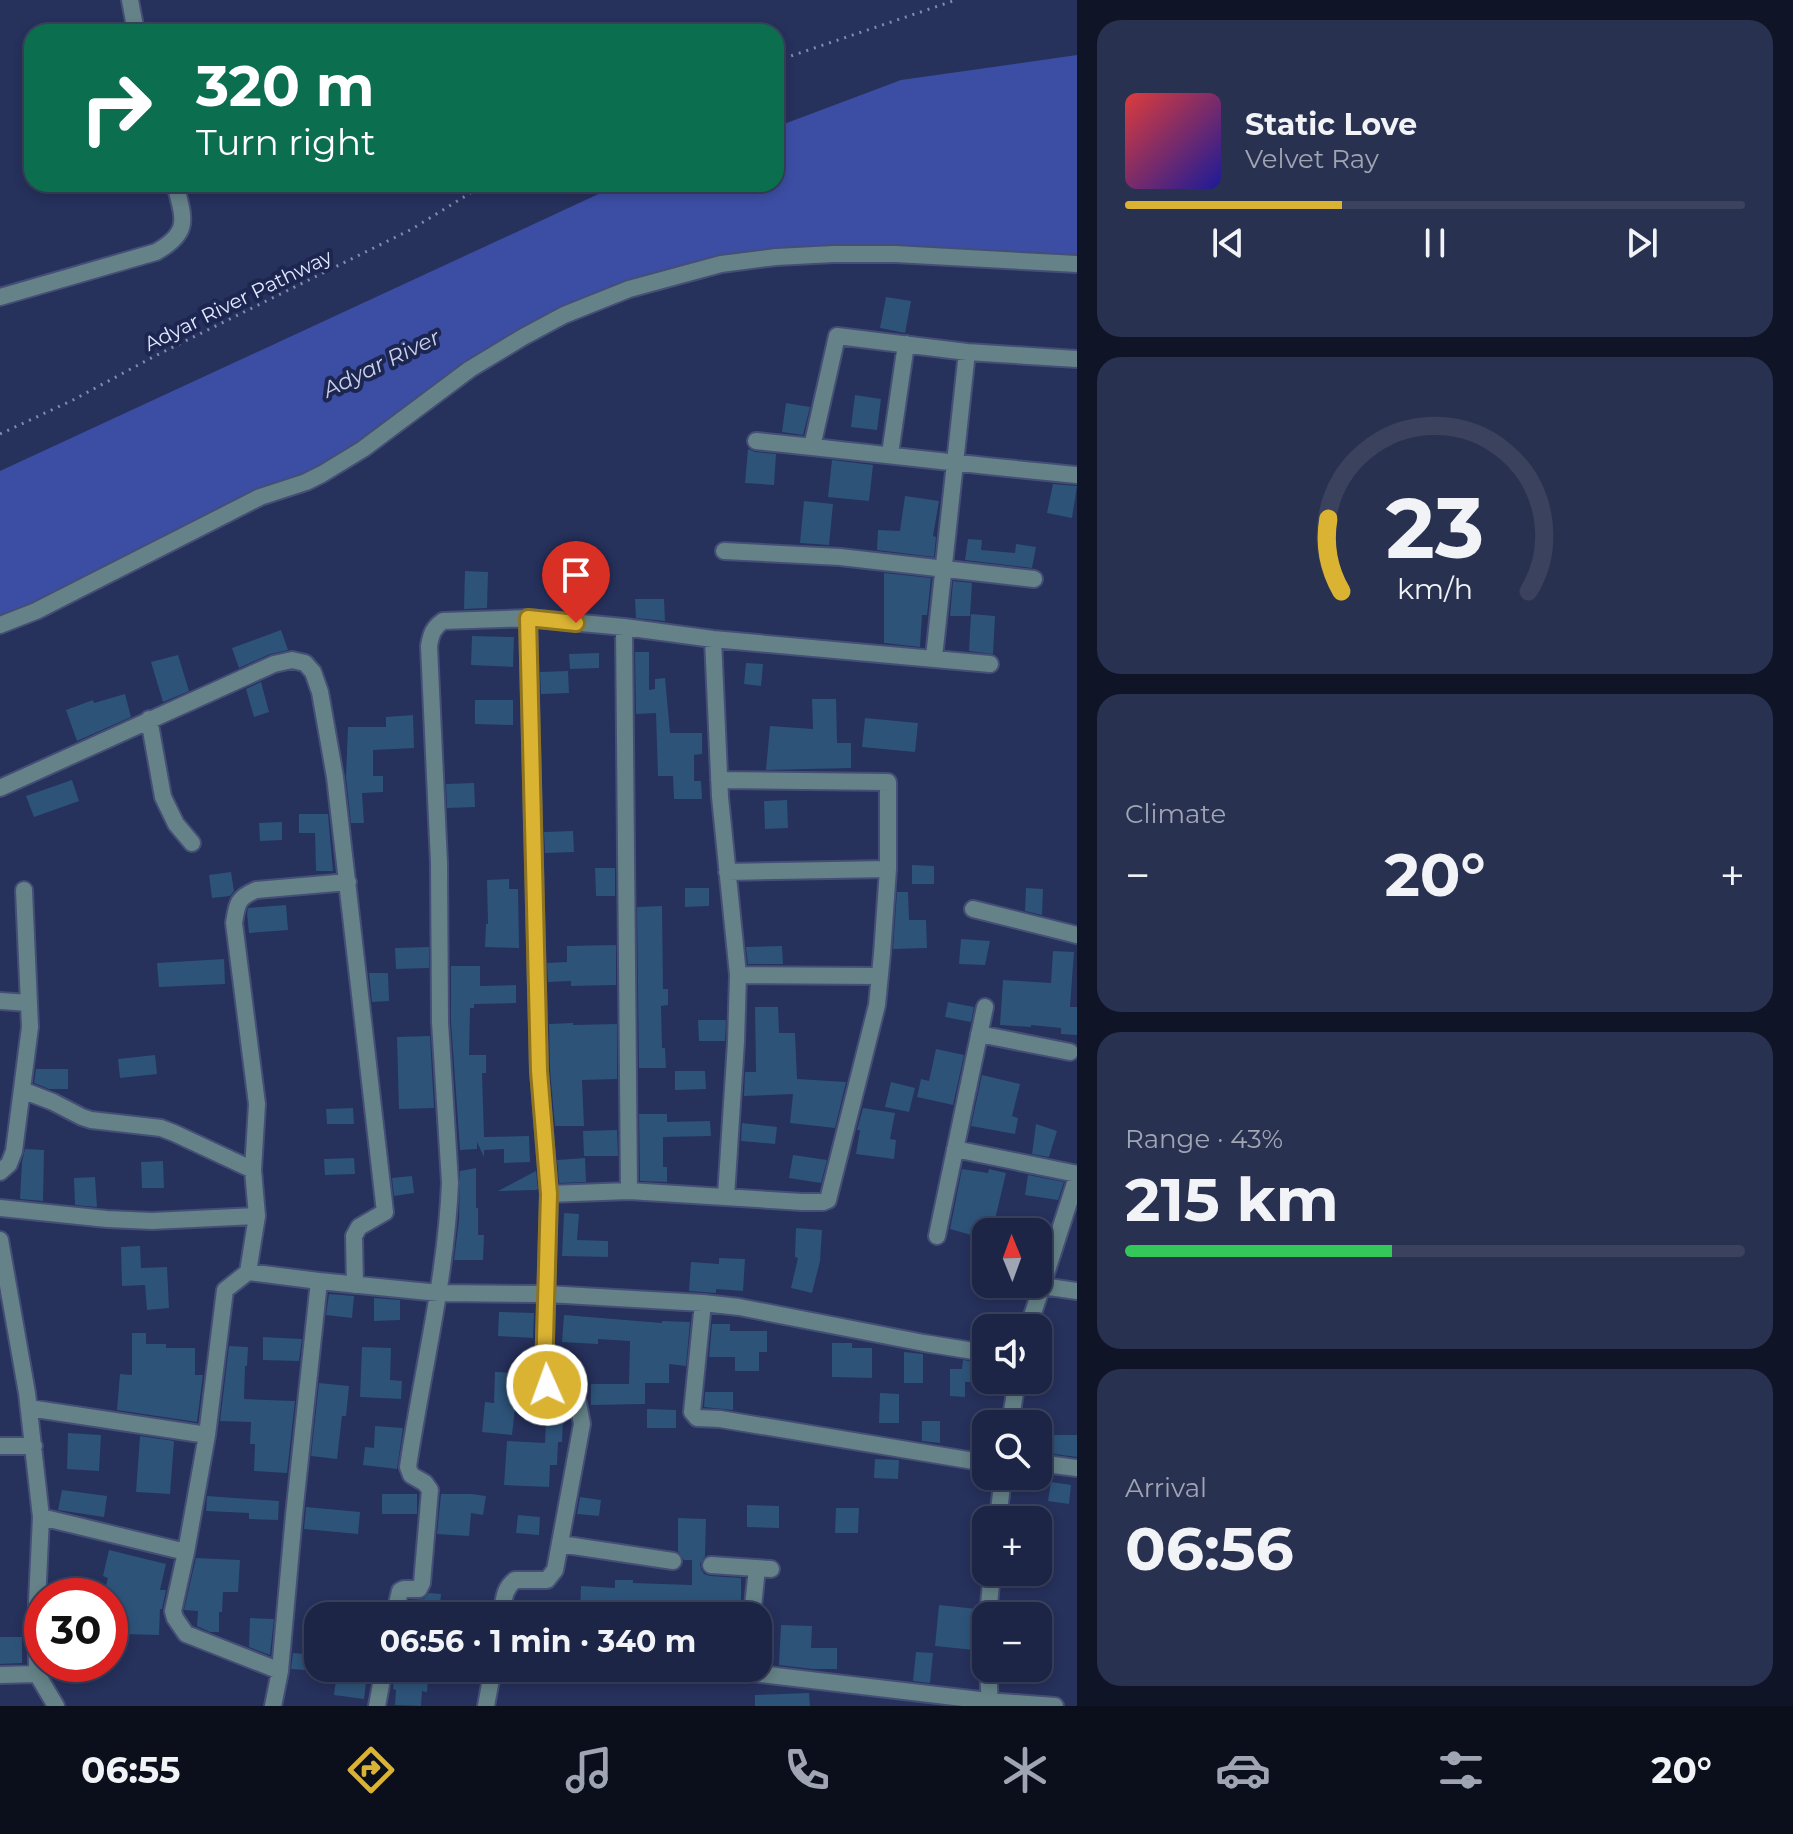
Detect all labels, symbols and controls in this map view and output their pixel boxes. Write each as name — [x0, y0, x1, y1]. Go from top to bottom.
text: 320 m — [196, 52, 375, 120]
icon: right — [64, 56, 168, 160]
text: Static Love — [1245, 106, 1417, 143]
text: Turn right — [196, 120, 376, 164]
text: Velvet Ray — [1245, 143, 1379, 175]
icon: previous — [1206, 221, 1250, 265]
icon: pause — [1413, 221, 1457, 265]
icon: next — [1620, 221, 1664, 265]
street label: Adyar River Pathway — [140, 244, 336, 356]
water label: Adyar River — [316, 323, 445, 404]
text: 23 — [1386, 476, 1484, 578]
pin — [542, 541, 610, 623]
icon: arrive — [554, 553, 598, 597]
text: km/h — [1397, 571, 1473, 606]
text: Climate — [1125, 798, 1226, 830]
text: 20° — [1384, 838, 1486, 911]
text: − — [1125, 848, 1150, 902]
text: + — [1720, 848, 1745, 902]
text: Range · 43% — [1125, 1123, 1283, 1155]
text: 215 km — [1125, 1163, 1339, 1236]
north arrow — [972, 1218, 1052, 1298]
map controls — [972, 1218, 1052, 1682]
button: sound — [972, 1314, 1052, 1394]
position arrow — [505, 1343, 589, 1427]
button: search — [972, 1410, 1052, 1490]
text: Arrival — [1125, 1472, 1207, 1504]
button: + — [972, 1506, 1052, 1586]
text: 06:56 — [1125, 1512, 1294, 1585]
speed limit sign: 30 — [24, 1578, 128, 1682]
button: − — [972, 1602, 1052, 1682]
text: 06:56 · 1 min · 340 m — [380, 1623, 696, 1660]
icon: directions — [343, 1742, 399, 1798]
icon: music — [561, 1742, 617, 1798]
icon: phone — [779, 1742, 835, 1798]
icon: climate — [997, 1742, 1053, 1798]
icon: car — [1215, 1742, 1271, 1798]
icon: filters — [1433, 1742, 1489, 1798]
text: 06:55 — [81, 1748, 181, 1792]
text: 20° — [1651, 1748, 1712, 1792]

